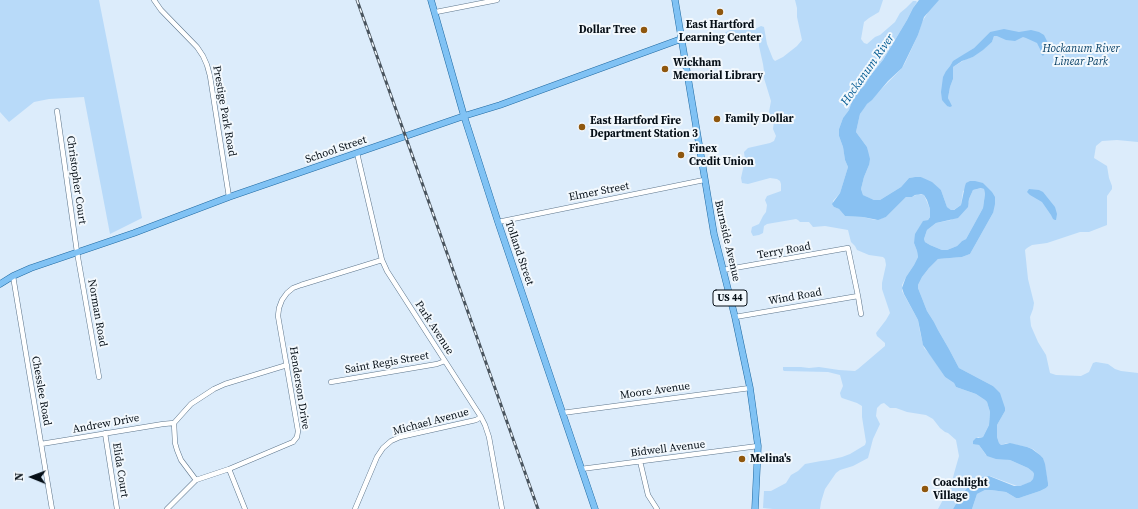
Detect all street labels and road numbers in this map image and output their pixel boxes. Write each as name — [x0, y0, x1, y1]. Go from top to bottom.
street label: Prestige Park Road — [210, 65, 238, 157]
street label: School Street — [304, 133, 368, 167]
street label: Christopher Court — [63, 135, 89, 225]
street label: Elmer Street — [568, 180, 630, 204]
street label: Burnside Avenue — [711, 199, 743, 283]
street label: Tolland Street — [502, 219, 536, 287]
street label: Terry Road — [756, 240, 812, 262]
street label: Norman Road — [85, 278, 109, 348]
street label: Wind Road — [767, 286, 823, 308]
road number: US 44 — [713, 290, 747, 306]
street label: Park Avenue — [412, 299, 456, 357]
street label: Henderson Drive — [286, 346, 312, 430]
street label: Saint Regis Street — [344, 349, 430, 377]
street label: Chesslee Road — [28, 355, 54, 427]
street label: Moore Avenue — [619, 380, 691, 402]
street label: Michael Avenue — [392, 406, 470, 438]
street label: Andrew Drive — [71, 412, 141, 436]
street label: Bidwell Avenue — [630, 438, 706, 460]
street label: Elida Court — [109, 442, 131, 498]

